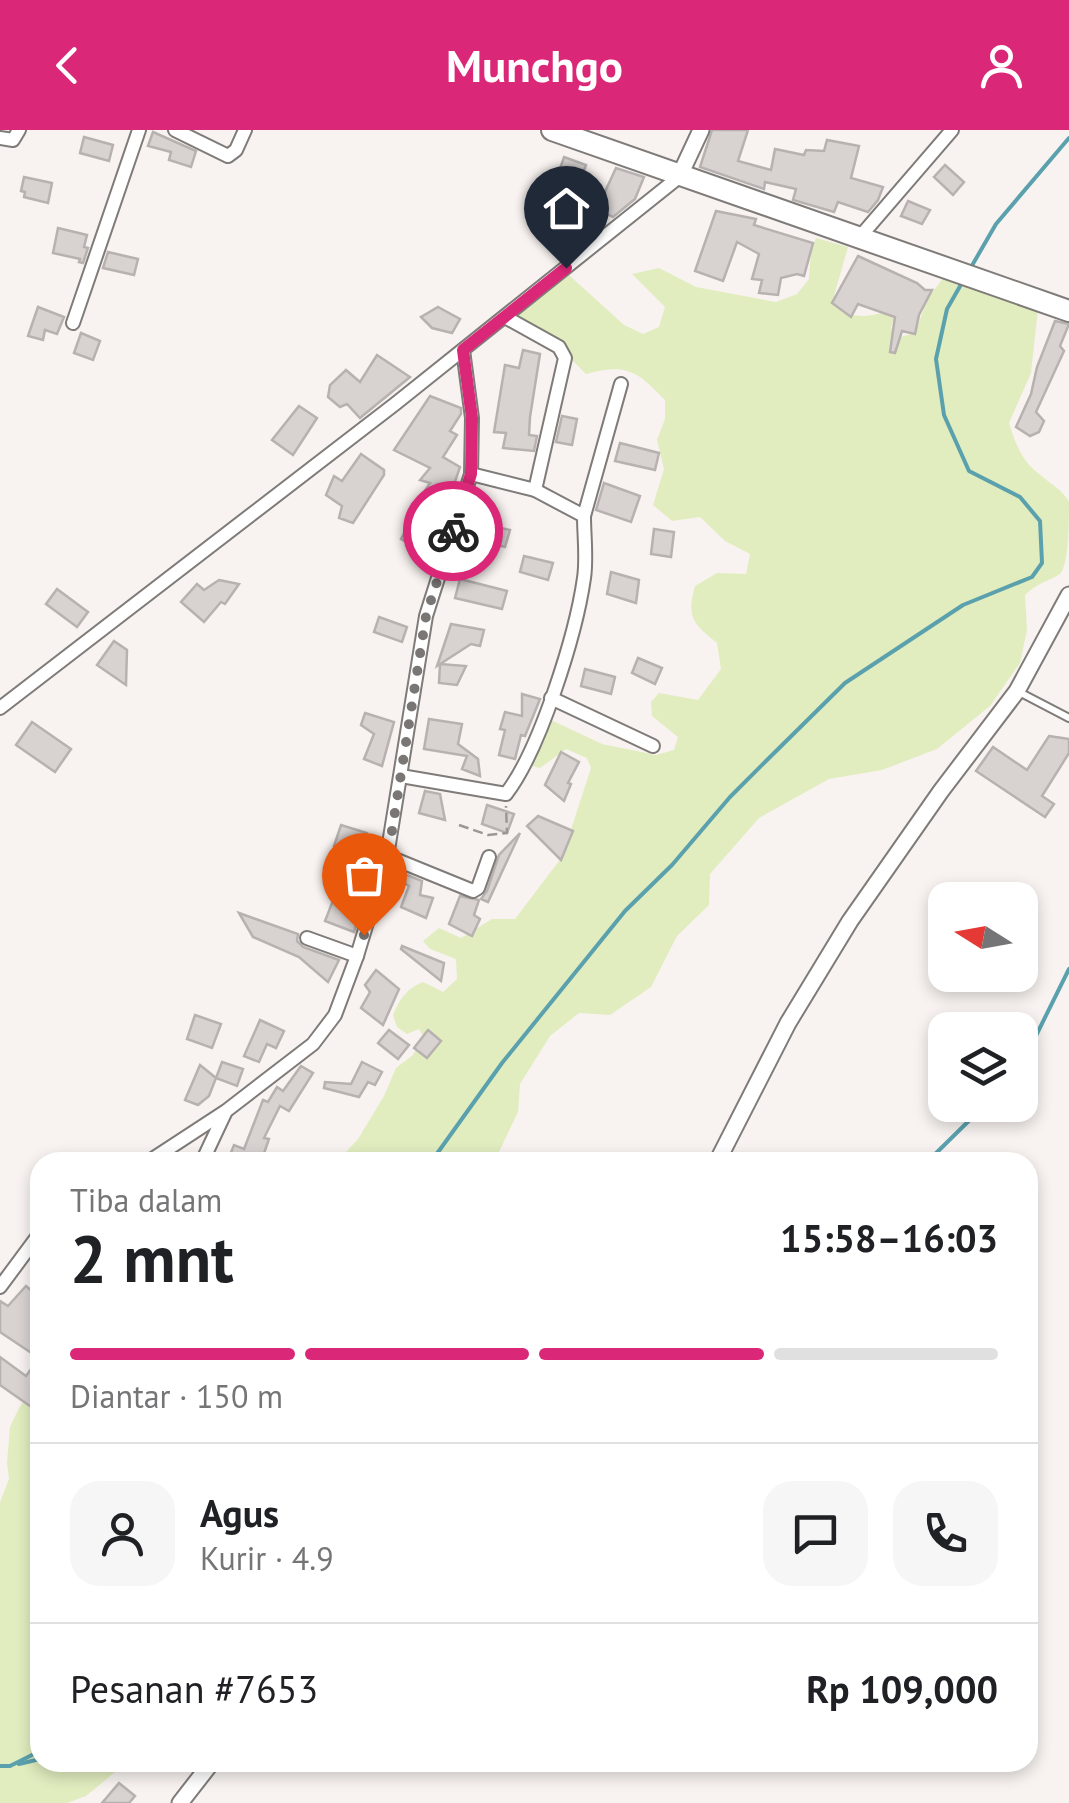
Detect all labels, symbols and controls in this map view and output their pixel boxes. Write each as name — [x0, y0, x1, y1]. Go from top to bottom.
text: Munchgo — [446, 36, 623, 94]
icon: back — [40, 38, 95, 93]
icon: person — [974, 38, 1029, 93]
pin — [524, 166, 609, 269]
icon: home — [539, 181, 594, 236]
courier — [403, 481, 503, 581]
icon: bike — [426, 504, 481, 559]
pin — [322, 833, 407, 936]
icon: bag — [337, 848, 392, 903]
north arrow — [928, 882, 1038, 992]
map controls — [928, 882, 1038, 1122]
button: layers — [928, 1012, 1038, 1122]
text: Tiba dalam — [70, 1179, 222, 1221]
text: 15:58–16:03 — [780, 1213, 998, 1262]
text: 2 mnt — [70, 1216, 234, 1300]
text: Diantar · 150 m — [70, 1375, 283, 1417]
button: person — [70, 1481, 175, 1586]
button: chat — [763, 1481, 868, 1586]
button: phone — [893, 1481, 998, 1586]
text: Agus — [200, 1488, 279, 1537]
text: Kurir · 4.9 — [200, 1537, 334, 1579]
text: Pesanan #7653 — [70, 1664, 318, 1713]
text: Rp 109,000 — [806, 1664, 998, 1713]

